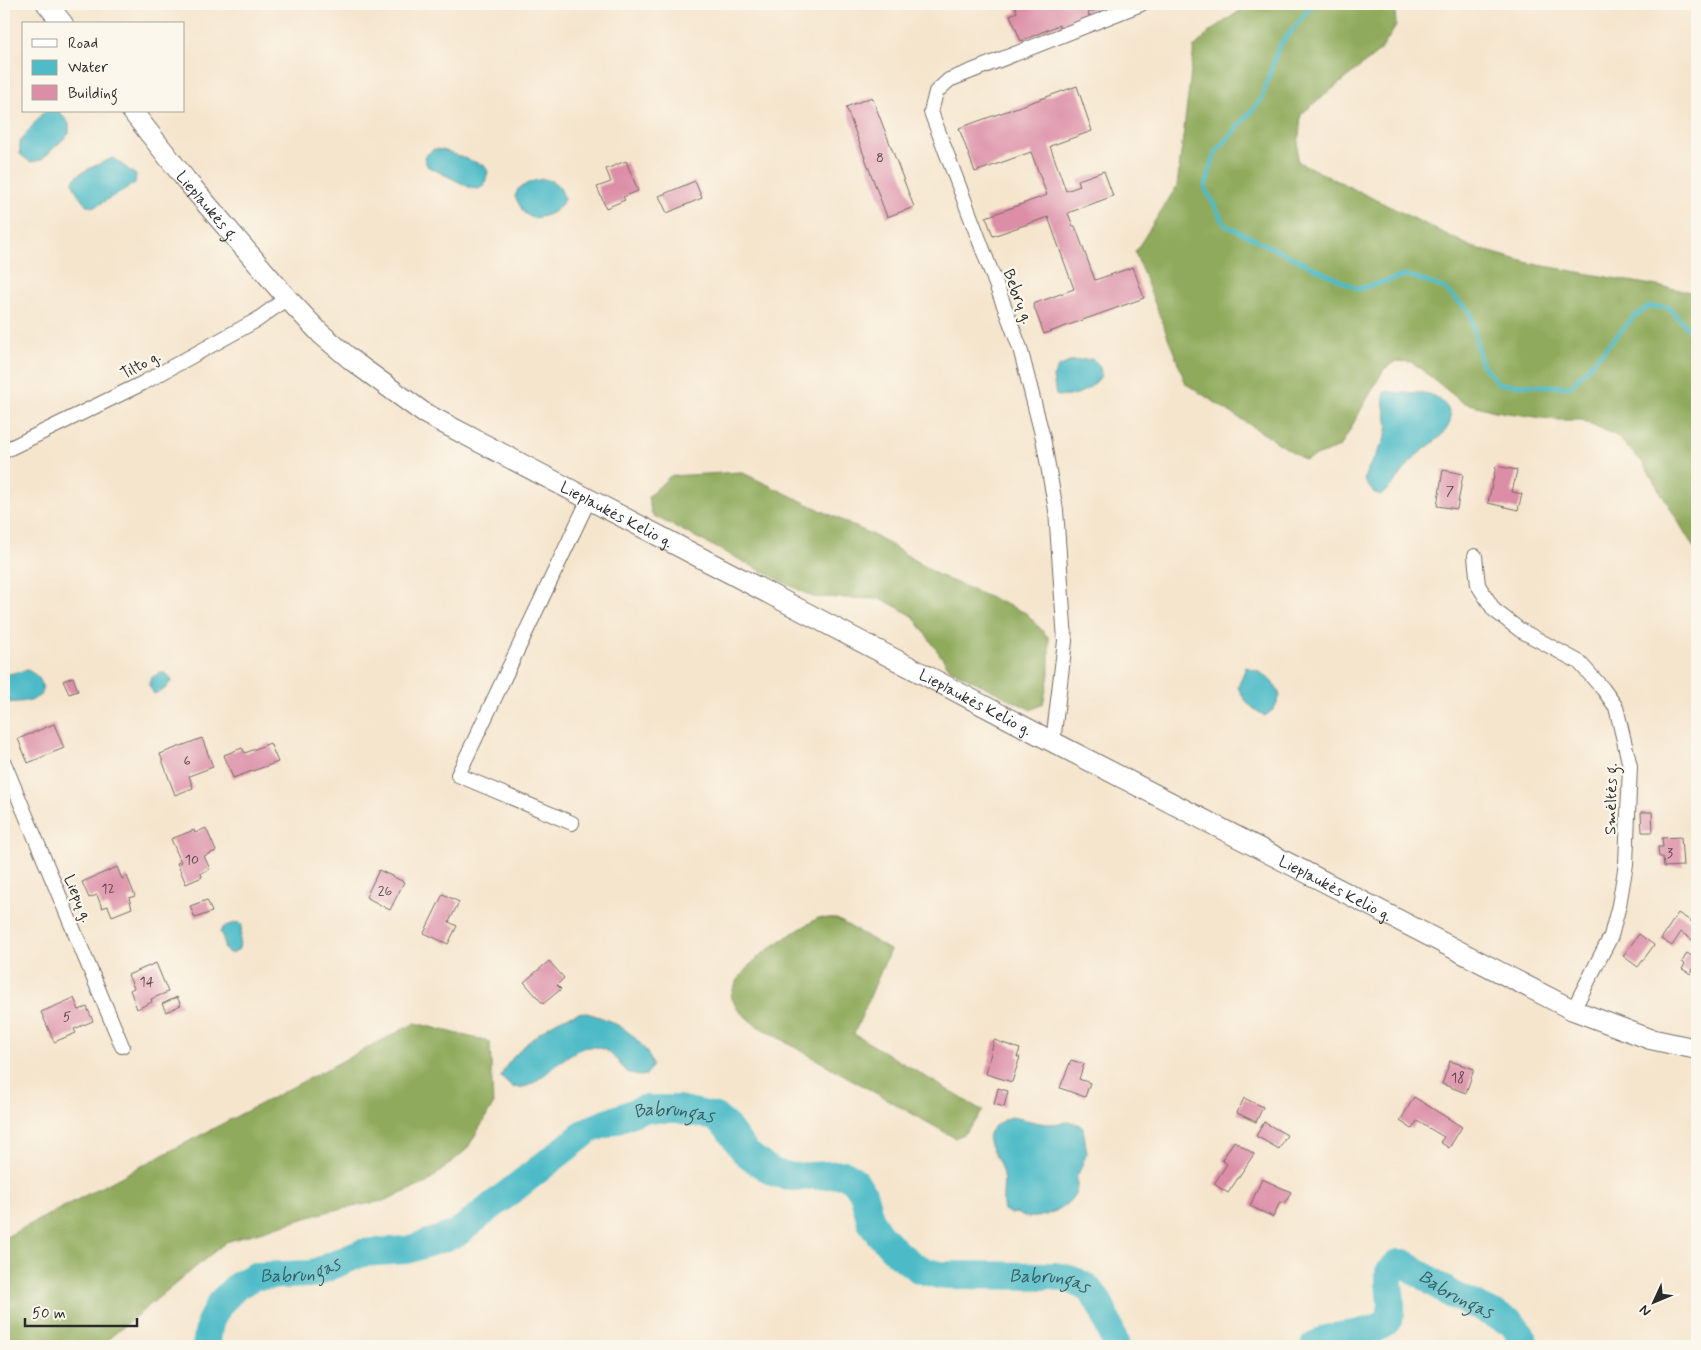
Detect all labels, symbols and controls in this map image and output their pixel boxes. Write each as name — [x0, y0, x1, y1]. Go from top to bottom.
legend — [22, 22, 185, 112]
text: Road — [68, 34, 98, 54]
text: Water — [68, 58, 108, 78]
text: Building — [68, 84, 118, 105]
house number: 8 — [876, 149, 884, 167]
street label: Lieplaukės g. — [171, 167, 242, 246]
street label: Bebrų g. — [998, 266, 1038, 327]
street label: Tilto g. — [117, 346, 165, 385]
street label: Lieplaukės Kelio g. — [556, 477, 676, 553]
house number: 7 — [1446, 482, 1455, 500]
street label: Lieplaukės Kelio g. — [915, 665, 1035, 741]
house number: 6 — [183, 752, 191, 770]
street label: Smėltės g. — [1600, 763, 1624, 835]
house number: 3 — [1667, 844, 1673, 862]
house number: 10 — [185, 851, 199, 869]
street label: Lieplaukės Kelio g. — [1275, 851, 1395, 927]
street label: Liepų g. — [58, 872, 97, 926]
house number: 12 — [101, 880, 115, 898]
house number: 26 — [378, 882, 393, 900]
house number: 14 — [140, 973, 155, 991]
house number: 5 — [63, 1008, 71, 1026]
house number: 18 — [1451, 1069, 1465, 1087]
water label: Babrungas — [630, 1098, 718, 1130]
water label: Babrungas — [259, 1252, 346, 1289]
water label: Babrungas — [1009, 1265, 1096, 1300]
water label: Babrungas — [1414, 1265, 1498, 1326]
north arrow — [1628, 1278, 1678, 1328]
scale bar — [25, 1295, 138, 1327]
text: N — [1636, 1301, 1655, 1320]
text: 50 m — [32, 1304, 66, 1324]

